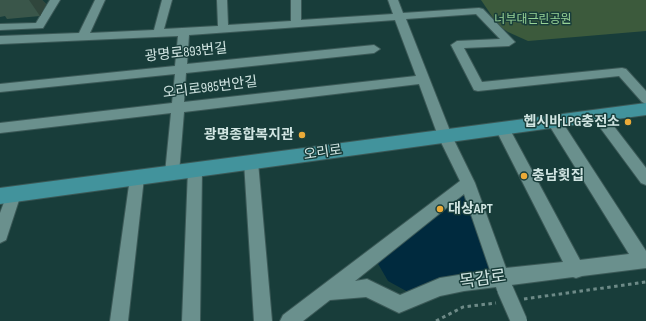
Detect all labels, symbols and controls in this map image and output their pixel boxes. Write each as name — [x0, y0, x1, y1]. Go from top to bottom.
park label: 너부대근린공원 — [494, 13, 572, 27]
street label: 광명로893번길 — [144, 40, 228, 66]
street label: 오리로985번안길 — [162, 74, 258, 102]
place label: 헵시바LPG충전소 — [524, 114, 620, 130]
marker: 헵시바LPG충전소 — [623, 117, 633, 127]
place label: 광명종합복지관 — [204, 127, 294, 143]
marker: 광명종합복지관 — [297, 130, 307, 140]
street label: 오리로 — [303, 142, 343, 164]
place label: 충남횟집 — [532, 168, 584, 184]
marker: 충남횟집 — [519, 171, 529, 181]
place label: 대상APT — [448, 201, 493, 217]
marker: 대상APT — [435, 204, 445, 214]
street label: 목감로 — [458, 267, 508, 293]

